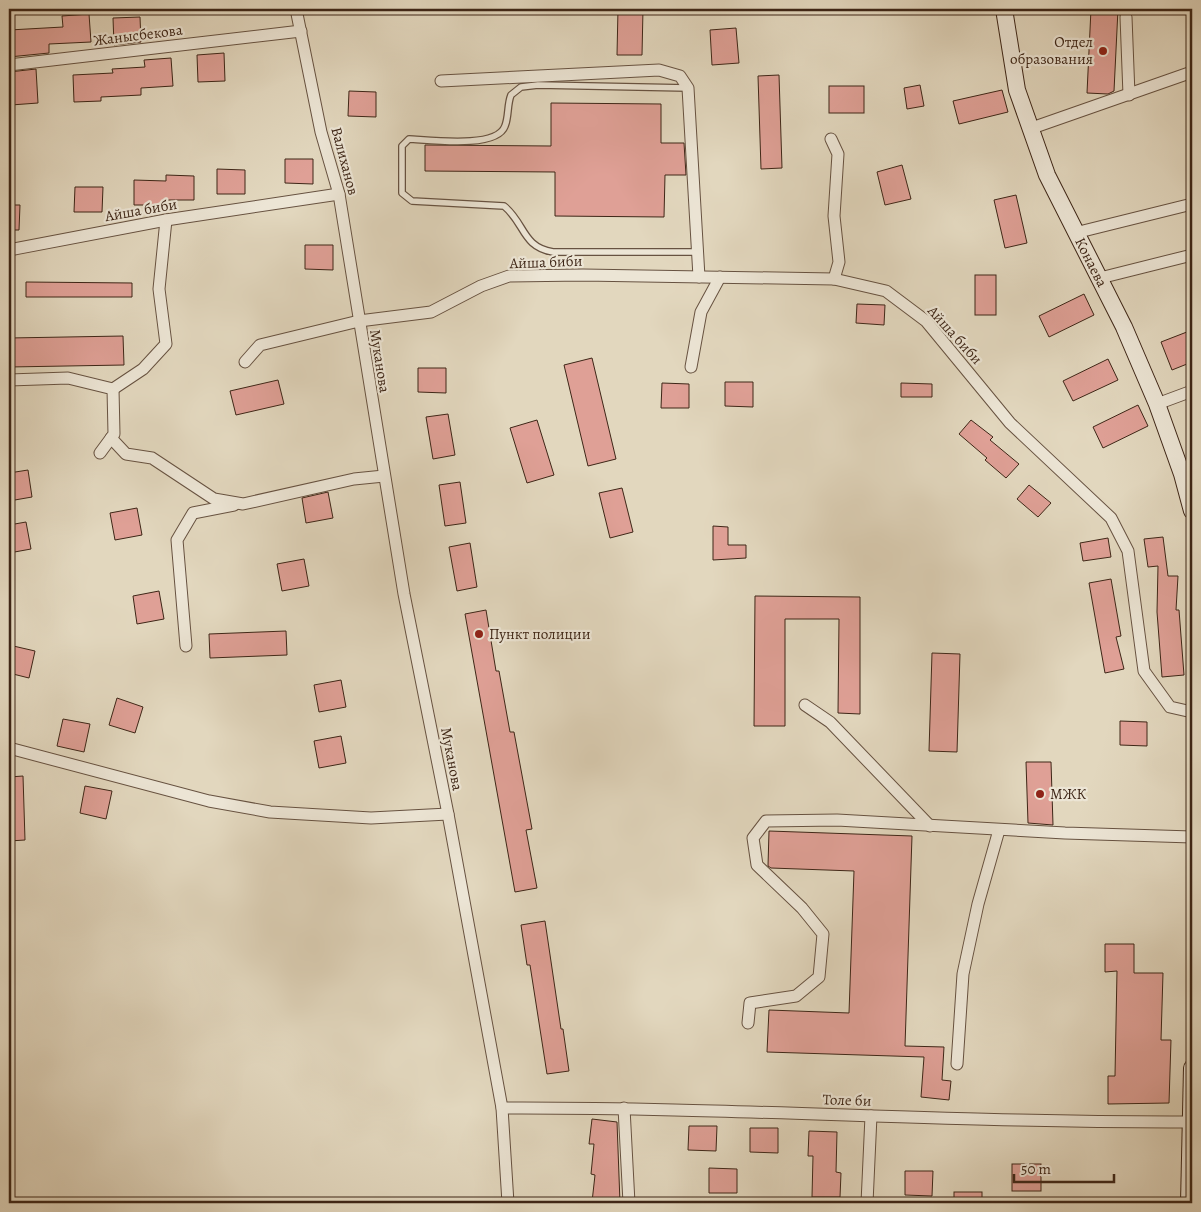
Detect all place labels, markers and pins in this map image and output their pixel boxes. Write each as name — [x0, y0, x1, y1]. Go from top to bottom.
place label: Отдел образования — [1010, 32, 1093, 69]
marker: Отдел образования — [1097, 45, 1109, 57]
place label: Пункт полиции — [489, 624, 591, 644]
marker: Пункт полиции — [473, 628, 485, 640]
place label: МЖК — [1050, 784, 1086, 804]
marker: МЖК — [1034, 788, 1046, 800]

